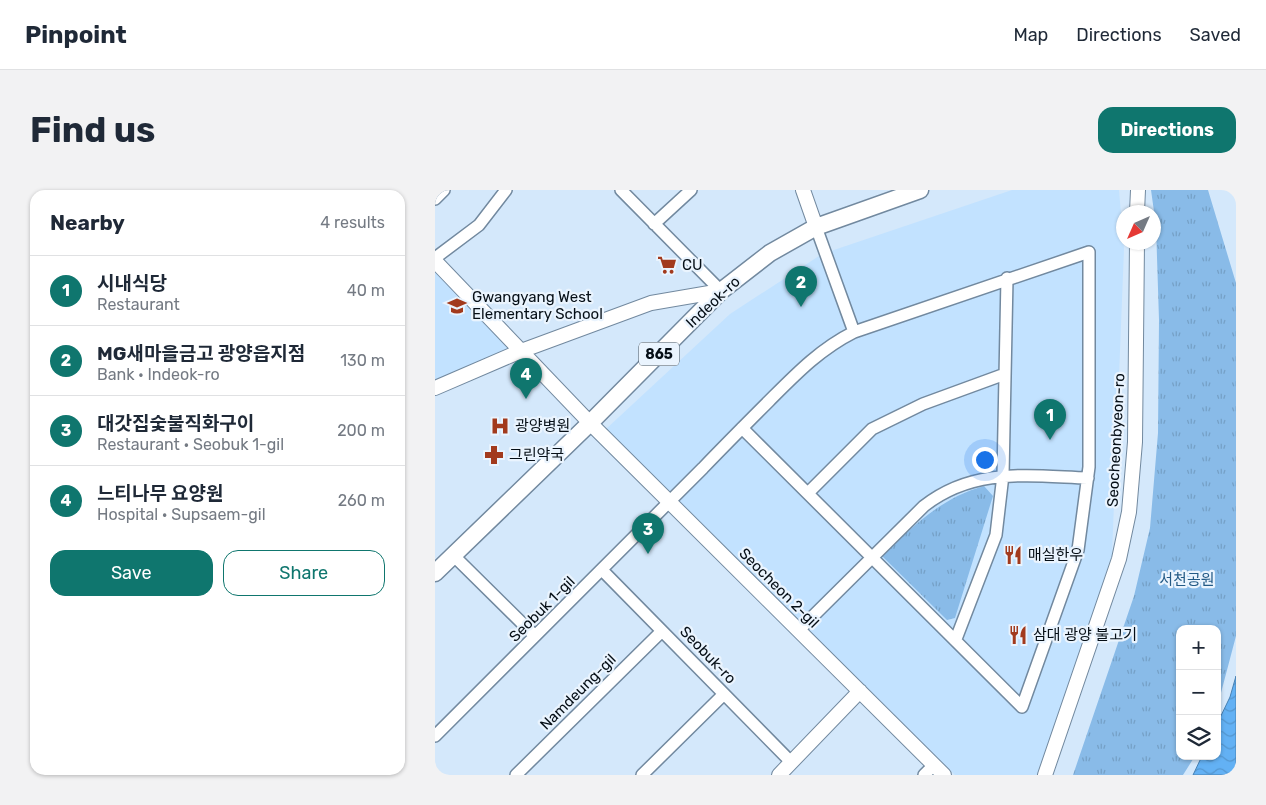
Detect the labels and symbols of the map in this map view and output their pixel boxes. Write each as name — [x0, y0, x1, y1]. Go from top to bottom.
north arrow — [1116, 205, 1161, 250]
supermarket icon: CU — [656, 254, 678, 276]
place label: CU — [682, 256, 703, 274]
pin: 2 — [785, 266, 817, 307]
street label: Indeok-ro — [682, 272, 744, 332]
place label: Gwangyang West Elementary School — [472, 288, 603, 323]
school or university icon: Gwangyang West Elementary School — [446, 295, 468, 317]
road number: 865 — [639, 342, 679, 365]
pin: 4 — [510, 358, 542, 399]
street label: Seocheonbyeon-ro — [1104, 373, 1128, 507]
pin: 1 — [1034, 399, 1066, 440]
hospital icon: 광양병원 — [489, 415, 511, 437]
place label: 광양병원 — [515, 417, 570, 435]
pharmacy icon: 그린약국 — [483, 444, 505, 466]
place label: 그린약국 — [509, 446, 564, 464]
your location — [972, 447, 998, 473]
pin: 3 — [632, 513, 664, 554]
street label: Seocheon 2-gil — [735, 544, 823, 632]
restaurant icon: 매실한우 — [1002, 544, 1024, 566]
place label: 매실한우 — [1028, 546, 1083, 564]
park label: 서천공원 — [1159, 571, 1215, 589]
street label: Seobuk 1-gil — [505, 572, 579, 646]
street label: Seobuk-ro — [676, 623, 740, 687]
restaurant icon: 삼대 광양 불고기 — [1007, 624, 1029, 646]
place label: 삼대 광양 불고기 — [1033, 626, 1137, 644]
street label: Namdeung-gil — [536, 650, 620, 734]

